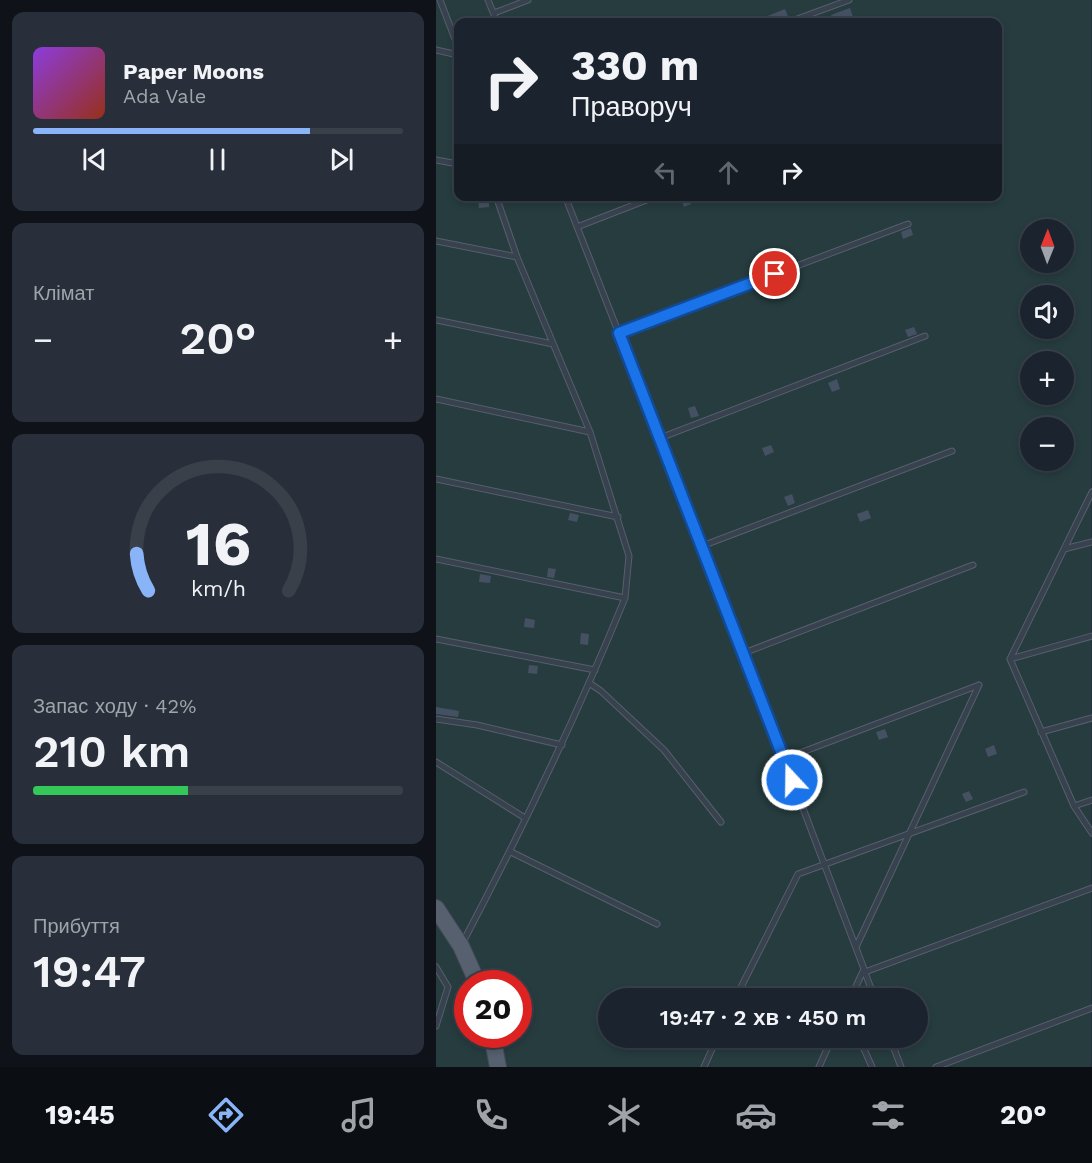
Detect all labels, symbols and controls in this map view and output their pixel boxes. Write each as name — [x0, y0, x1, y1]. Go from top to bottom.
text: 330 m — [571, 41, 699, 90]
icon: right — [472, 42, 550, 120]
text: Paper Moons — [123, 59, 264, 84]
text: Ada Vale — [123, 84, 206, 108]
text: Праворуч — [571, 91, 692, 123]
icon: previous — [78, 143, 111, 176]
icon: pause — [201, 143, 234, 176]
icon: next — [325, 143, 358, 176]
icon: left — [649, 156, 682, 189]
icon: ahead — [712, 156, 745, 189]
icon: right — [775, 156, 808, 189]
north arrow — [1020, 219, 1074, 273]
map controls — [1020, 219, 1074, 471]
pin — [749, 248, 800, 299]
icon: arrive — [758, 257, 791, 290]
text: Клімат — [33, 281, 94, 305]
button: sound — [1020, 285, 1074, 339]
text: 20° — [180, 312, 256, 365]
text: − — [33, 320, 53, 359]
text: + — [383, 320, 403, 359]
button: + — [1020, 351, 1074, 405]
button: − — [1020, 417, 1074, 471]
text: 16 — [185, 507, 251, 580]
text: km/h — [190, 576, 246, 601]
text: Запас ходу · 42% — [33, 694, 196, 718]
text: 210 km — [33, 725, 190, 778]
position arrow — [760, 748, 824, 812]
text: Прибуття — [33, 914, 120, 938]
text: 19:47 — [33, 945, 146, 998]
speed limit sign: 20 — [454, 970, 532, 1048]
text: 19:47 · 2 хв · 450 m — [660, 1005, 866, 1030]
icon: directions — [205, 1094, 247, 1136]
icon: music — [338, 1094, 380, 1136]
icon: phone — [470, 1094, 512, 1136]
icon: climate — [603, 1094, 645, 1136]
icon: car — [735, 1094, 777, 1136]
icon: filters — [867, 1094, 909, 1136]
text: 19:45 — [45, 1099, 115, 1131]
text: 20° — [1000, 1099, 1047, 1131]

